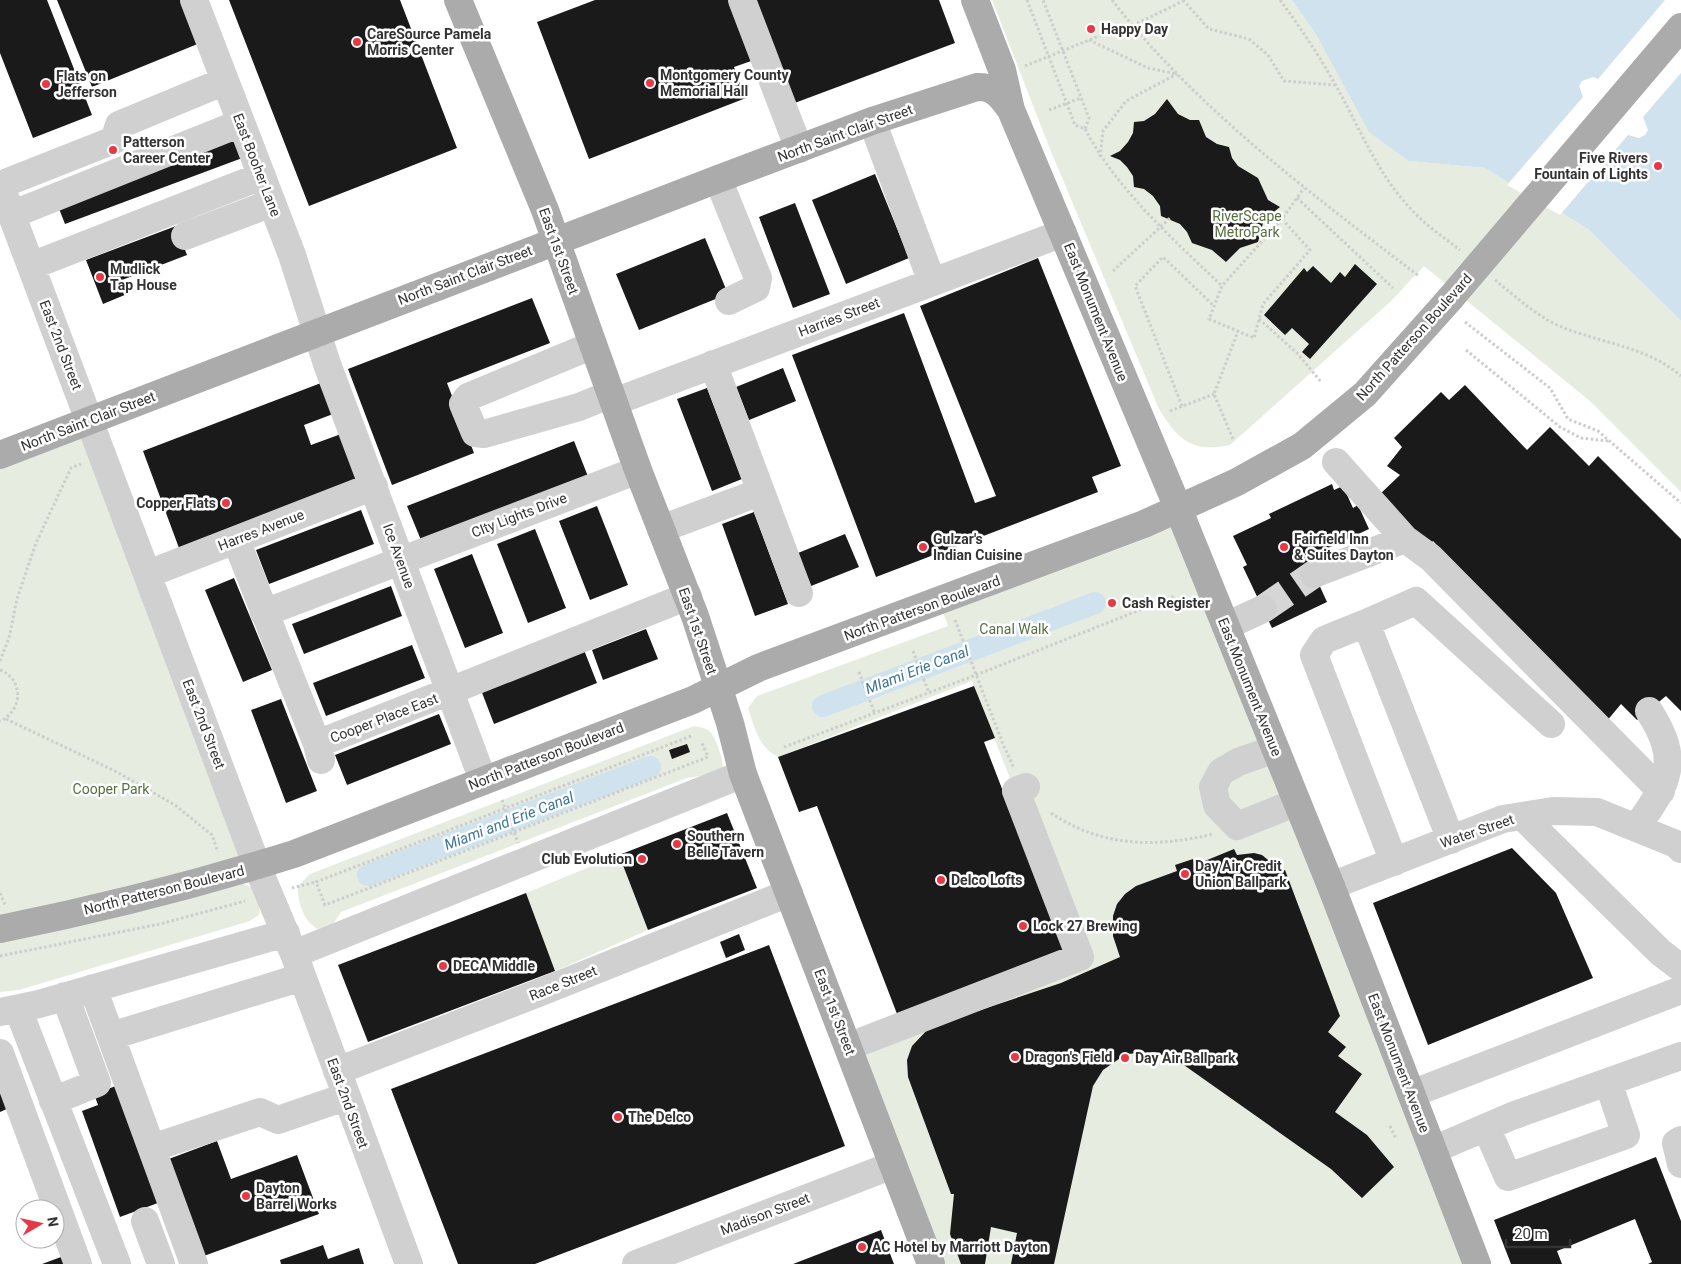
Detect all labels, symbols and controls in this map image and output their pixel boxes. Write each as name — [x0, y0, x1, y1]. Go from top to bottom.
place label: Happy Day — [1101, 21, 1169, 37]
marker: Happy Day — [1085, 23, 1097, 35]
place label: CareSource Pamela Morris Center — [367, 26, 492, 58]
marker: CareSource Pamela Morris Center — [351, 36, 363, 48]
place label: Montgomery County Memorial Hall — [660, 67, 790, 99]
place label: Flats on Jefferson — [56, 68, 117, 100]
marker: Montgomery County Memorial Hall — [644, 77, 656, 89]
marker: Flats on Jefferson — [40, 78, 52, 90]
street label: North Saint Clair Street — [775, 101, 915, 165]
street label: East Booher Lane — [230, 111, 284, 219]
place label: Patterson Career Center — [123, 134, 210, 166]
marker: Patterson Career Center — [107, 144, 119, 156]
place label: Five Rivers Fountain of Lights — [1534, 150, 1648, 182]
marker: Five Rivers Fountain of Lights — [1652, 160, 1664, 172]
street label: East 1st Street — [536, 206, 582, 297]
park label: RiverScape MetroPark — [1212, 208, 1282, 240]
street label: East Monument Avenue — [1061, 240, 1131, 384]
street label: North Saint Clair Street — [396, 242, 535, 308]
place label: Mudlick Tap House — [110, 261, 177, 293]
street label: North Patterson Boulevard — [1353, 270, 1475, 404]
marker: Mudlick Tap House — [94, 271, 106, 283]
street label: Harries Street — [796, 294, 882, 340]
street label: East 2nd Street — [37, 298, 86, 392]
street label: North Saint Clair Street — [19, 388, 158, 454]
street label: CIty Lights Drive — [469, 489, 569, 541]
place label: Copper Flats — [136, 495, 216, 511]
marker: Copper Flats — [220, 497, 232, 509]
street label: Harres Avenue — [216, 506, 306, 554]
street label: Ice Avenue — [380, 521, 418, 591]
place label: Gulzar's Indian Cuisine — [933, 531, 1023, 563]
place label: Fairfield Inn & Suites Dayton — [1294, 531, 1394, 563]
marker: Gulzar's Indian Cuisine — [917, 541, 929, 553]
marker: Fairfield Inn & Suites Dayton — [1278, 541, 1290, 553]
street label: North Patterson Boulevard — [842, 572, 1002, 644]
street label: East 1st Street — [676, 585, 721, 677]
place label: Cash Register — [1122, 595, 1210, 611]
marker: Cash Register — [1106, 597, 1118, 609]
street label: East Monument Avenue — [1215, 615, 1285, 759]
park label: Canal Walk — [979, 621, 1050, 637]
water label: MIami Erie Canal — [863, 642, 972, 698]
street label: East 2nd Street — [180, 677, 229, 771]
street label: Cooper Place East — [328, 690, 440, 746]
street label: North Patterson Boulevard — [466, 719, 626, 793]
park label: Cooper Park — [73, 781, 150, 797]
water label: Miami and Erie Canal — [442, 788, 577, 854]
street label: Water Street — [1438, 811, 1516, 851]
place label: Southern Belle Tavern — [687, 828, 764, 860]
marker: Southern Belle Tavern — [671, 838, 683, 850]
place label: Club Evolution — [542, 851, 632, 867]
marker: Club Evolution — [636, 853, 648, 865]
place label: Day Air Credit Union Ballpark — [1195, 858, 1287, 890]
street label: North Patterson Boulevard — [82, 862, 246, 918]
marker: Day Air Credit Union Ballpark — [1179, 868, 1191, 880]
place label: Delco Lofts — [951, 872, 1022, 888]
marker: Delco Lofts — [935, 874, 947, 886]
place label: Lock 27 Brewing — [1033, 918, 1138, 934]
marker: Lock 27 Brewing — [1017, 920, 1029, 932]
place label: DECA Middle — [453, 958, 535, 974]
marker: DECA Middle — [437, 960, 449, 972]
street label: Race Street — [527, 962, 599, 1004]
street label: East 1st Street — [811, 967, 859, 1058]
street label: East Monument Avenue — [1365, 991, 1433, 1135]
place label: Dragon's Field — [1025, 1049, 1113, 1065]
place label: Day Air Ballpark — [1135, 1050, 1236, 1066]
marker: Dragon's Field — [1009, 1051, 1021, 1063]
marker: Day Air Ballpark — [1119, 1052, 1131, 1064]
street label: East 2nd Street — [324, 1056, 372, 1151]
place label: The Delco — [628, 1109, 691, 1125]
marker: The Delco — [612, 1111, 624, 1123]
place label: Dayton Barrel Works — [256, 1180, 337, 1212]
street label: Madison Street — [718, 1189, 812, 1238]
marker: Dayton Barrel Works — [240, 1190, 252, 1202]
north arrow — [15, 1199, 65, 1249]
text: N — [44, 1216, 62, 1228]
scale bar — [1506, 1216, 1570, 1248]
text: 20 m — [1514, 1225, 1548, 1243]
place label: AC Hotel by Marriott Dayton — [872, 1239, 1048, 1255]
marker: AC Hotel by Marriott Dayton — [856, 1241, 868, 1253]

